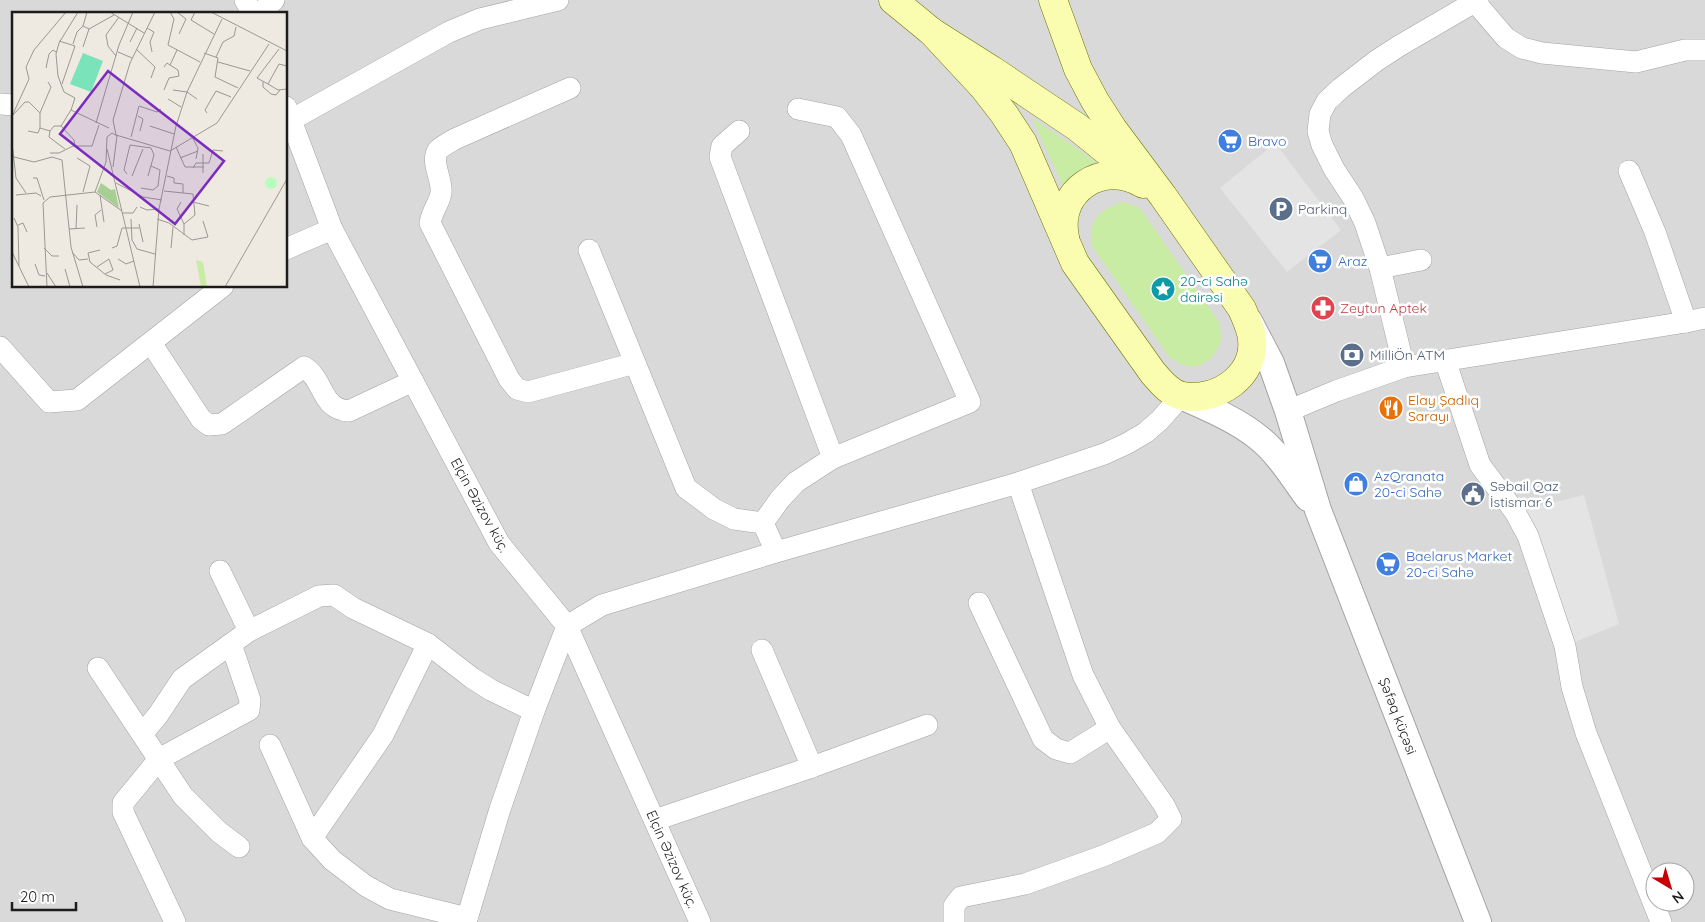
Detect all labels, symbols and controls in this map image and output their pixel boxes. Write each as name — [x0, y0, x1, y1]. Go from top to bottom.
inset map — [12, 12, 288, 288]
supermarket icon: Bravo — [1217, 128, 1243, 154]
place label: Bravo — [1248, 132, 1286, 150]
parking icon: Parkinq — [1268, 196, 1294, 222]
place label: Parkinq — [1298, 200, 1347, 218]
supermarket icon: Araz — [1307, 248, 1333, 274]
place label: Araz — [1338, 252, 1368, 270]
place label: 20-ci Sahə dairəsi — [1180, 272, 1248, 306]
place icon: 20-ci Sahə dairəsi — [1150, 276, 1176, 302]
pharmacy icon: Zeytun Aptek — [1310, 295, 1336, 321]
place label: Zeytun Aptek — [1340, 299, 1427, 317]
bank icon: MilliÖn ATM — [1339, 342, 1365, 368]
place label: MilliÖn ATM — [1370, 346, 1445, 364]
place label: Elay Şadlıq Sarayı — [1408, 391, 1479, 425]
restaurant icon: Elay Şadlıq Sarayı — [1378, 395, 1404, 421]
street label: Elçin Əzizov küç. — [447, 455, 513, 555]
place label: AzQranata 20-ci Sahə — [1374, 467, 1444, 501]
shop icon: AzQranata 20-ci Sahə — [1343, 471, 1369, 497]
place label: Səbail Qaz İstismar 6 — [1490, 477, 1559, 511]
public building icon: Səbail Qaz İstismar 6 — [1460, 481, 1486, 507]
place label: Baelarus Market 20-ci Sahə — [1406, 547, 1512, 581]
supermarket icon: Baelarus Market 20-ci Sahə — [1375, 551, 1401, 577]
street label: Şəfəq küçəsi — [1375, 675, 1421, 757]
street label: Elçin Əzizov küç. — [642, 807, 702, 911]
north arrow — [1645, 862, 1695, 912]
scale bar — [12, 880, 76, 912]
text: 20 m — [20, 887, 55, 906]
text: N — [1668, 887, 1688, 908]

